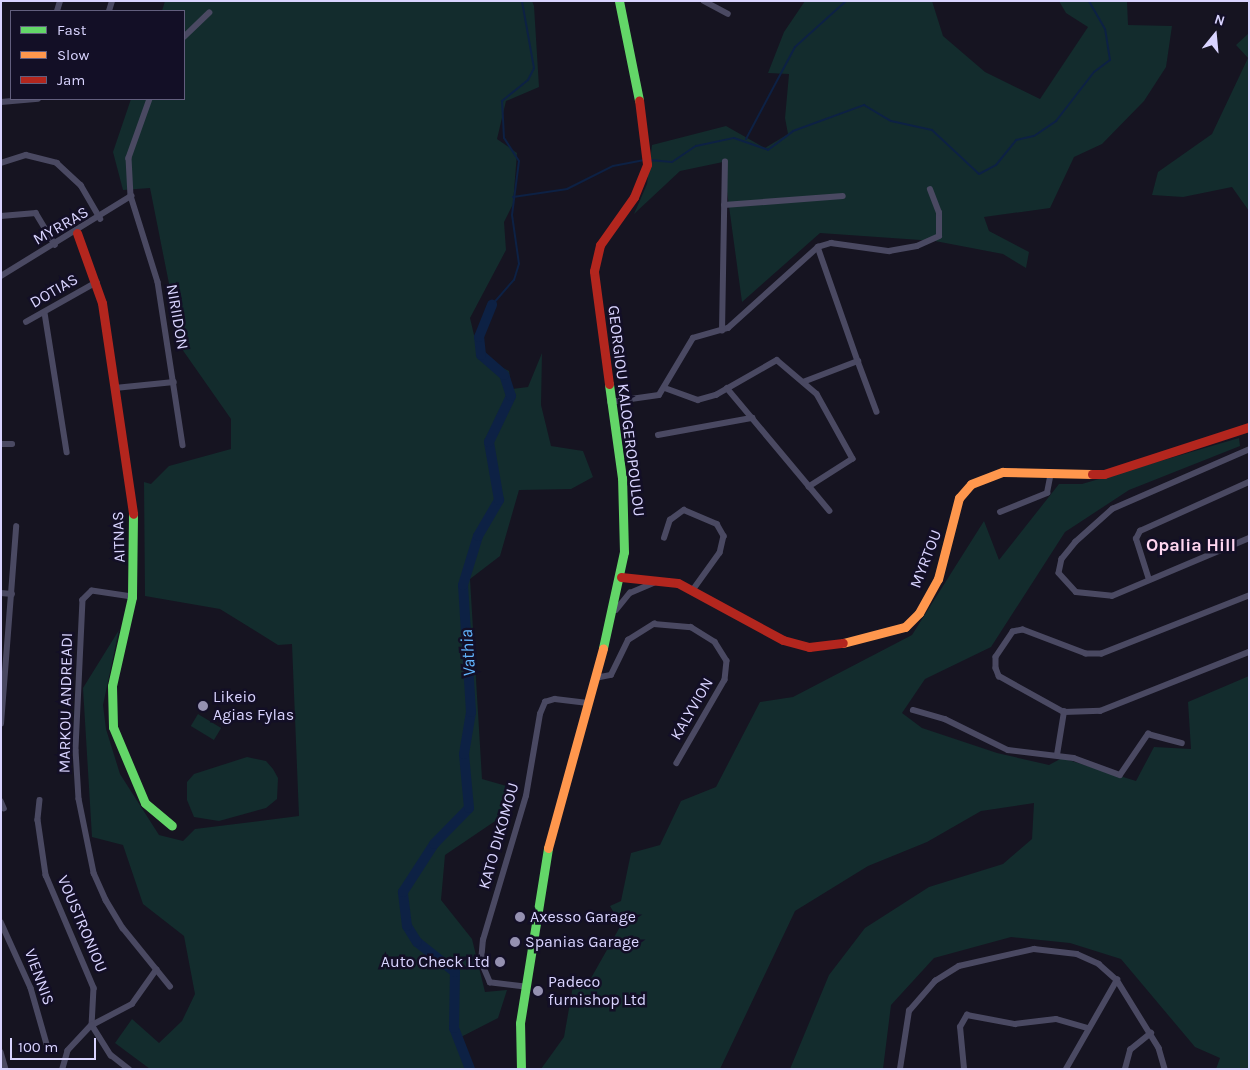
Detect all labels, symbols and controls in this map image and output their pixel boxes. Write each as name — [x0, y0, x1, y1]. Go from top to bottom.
legend — [10, 10, 185, 100]
north arrow — [1190, 10, 1240, 60]
text: N — [1212, 11, 1227, 30]
text: Fast — [57, 21, 86, 39]
text: Slow — [57, 46, 89, 64]
text: Jam — [57, 71, 85, 89]
street label: MYRRAS — [30, 202, 92, 250]
street label: DOTIAS — [27, 270, 81, 312]
street label: NIRIIDON — [162, 283, 192, 351]
street label: GEORGIOU KALOGEROPOULOU — [604, 304, 648, 518]
street label: AITNAS — [109, 511, 129, 563]
street label: MYRTOU — [906, 527, 946, 591]
district label: Opalia Hill — [1146, 534, 1236, 556]
water label: Vathia — [456, 629, 480, 677]
street label: MARKOU ANDREADI — [55, 633, 77, 773]
street label: KALYVION — [666, 674, 718, 744]
place label: Likeio Agias Fylas — [213, 687, 294, 725]
marker: Likeio Agias Fylas — [197, 700, 209, 712]
street label: KATO DIKOMOU — [475, 781, 523, 891]
street label: VOUSTRONIOU — [53, 873, 111, 975]
place label: Axesso Garage — [530, 907, 636, 927]
marker: Axesso Garage — [514, 911, 526, 923]
place label: Spanias Garage — [525, 932, 639, 952]
marker: Spanias Garage — [509, 936, 521, 948]
street label: VIENNIS — [20, 946, 58, 1008]
place label: Auto Check Ltd — [381, 952, 490, 972]
marker: Auto Check Ltd — [494, 956, 506, 968]
place label: Padeco furnishop Ltd — [548, 972, 646, 1010]
marker: Padeco furnishop Ltd — [532, 985, 544, 997]
scale bar — [12, 1028, 99, 1060]
text: 100 m — [18, 1038, 58, 1056]

